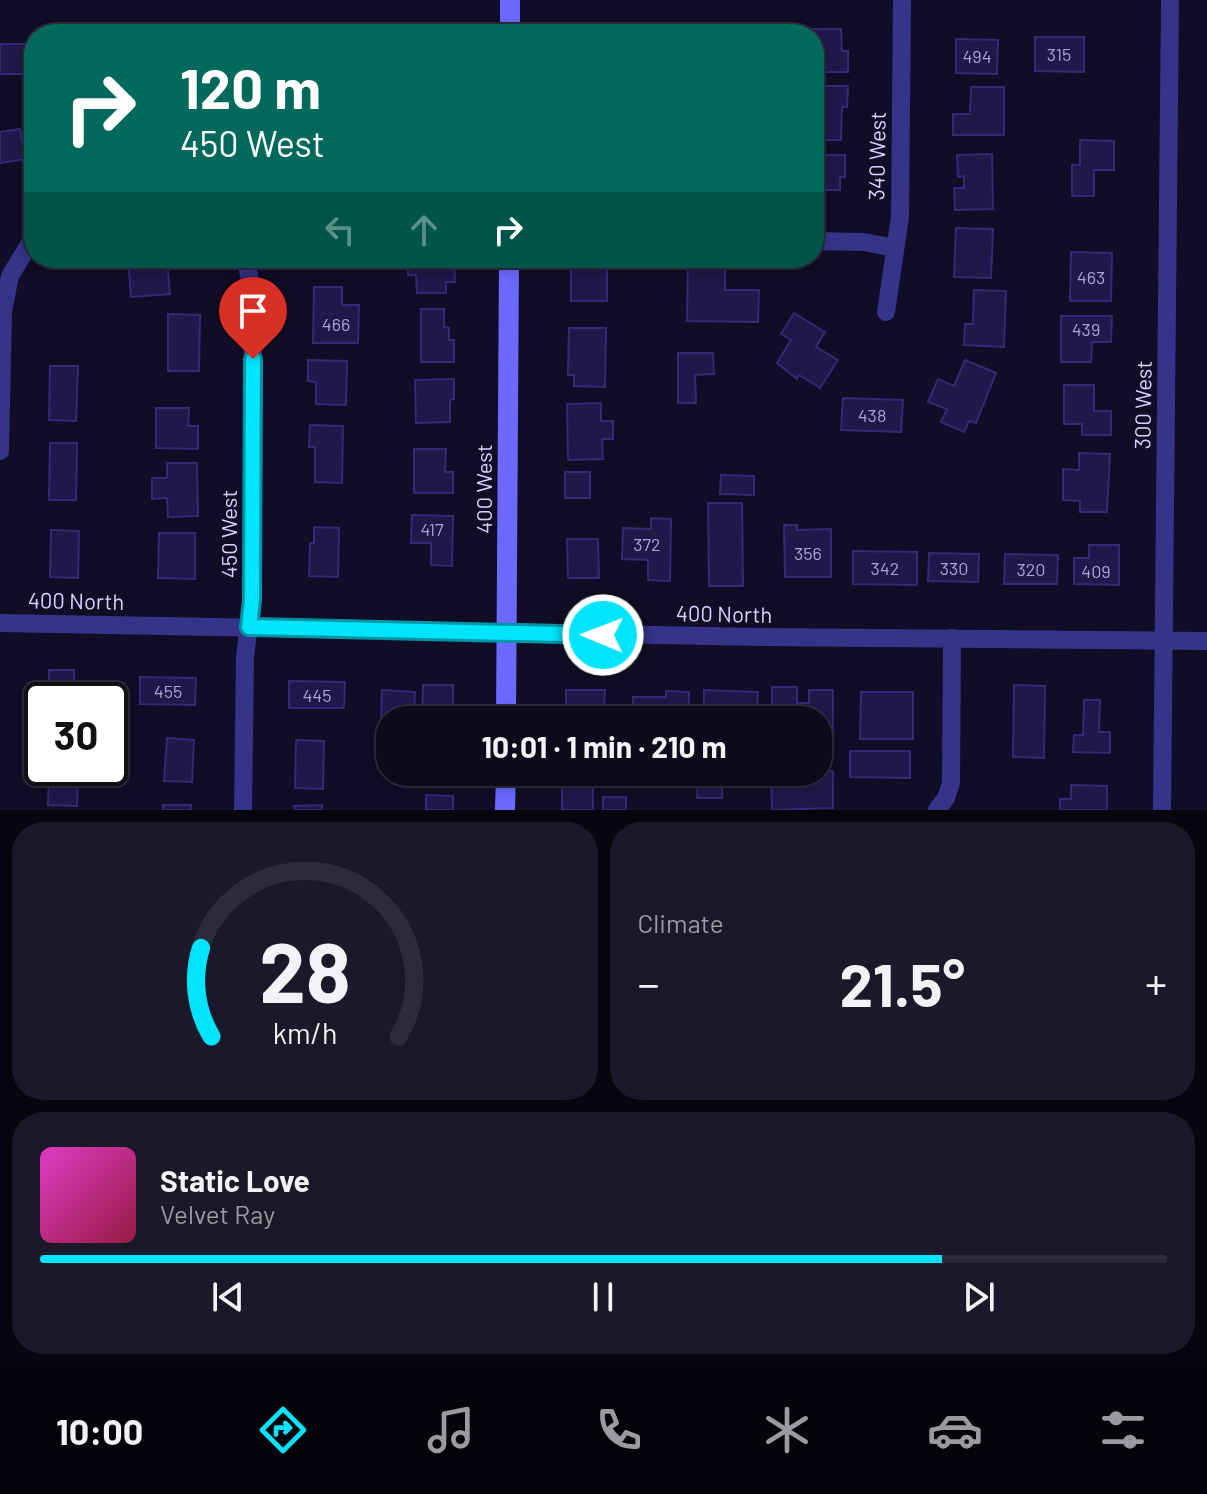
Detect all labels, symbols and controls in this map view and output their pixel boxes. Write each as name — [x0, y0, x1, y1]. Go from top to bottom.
house number: 315 — [1047, 43, 1071, 65]
house number: 494 — [962, 45, 992, 67]
text: 120 m — [180, 53, 321, 120]
icon: right — [48, 56, 152, 160]
street label: 340 West — [862, 111, 890, 201]
text: 450 West — [180, 121, 325, 164]
icon: left — [318, 208, 362, 252]
icon: ahead — [402, 208, 446, 252]
icon: right — [486, 208, 530, 252]
house number: 463 — [1077, 266, 1105, 288]
pin — [219, 277, 287, 359]
icon: arrive — [231, 289, 275, 333]
house number: 466 — [322, 313, 350, 335]
house number: 439 — [1072, 318, 1100, 340]
street label: 300 West — [1128, 360, 1156, 450]
house number: 438 — [858, 404, 886, 426]
street label: 400 West — [470, 444, 496, 534]
street label: 450 West — [215, 490, 241, 578]
house number: 417 — [420, 518, 444, 540]
house number: 372 — [633, 533, 661, 555]
house number: 356 — [794, 542, 822, 564]
house number: 342 — [871, 557, 899, 579]
house number: 330 — [940, 557, 968, 579]
house number: 320 — [1016, 558, 1046, 580]
house number: 409 — [1081, 560, 1111, 582]
street label: 400 North — [28, 586, 124, 614]
position arrow — [561, 593, 645, 677]
street label: 400 North — [676, 599, 772, 627]
house number: 455 — [154, 680, 182, 702]
speed limit sign: 30 — [24, 682, 128, 786]
house number: 445 — [302, 684, 332, 706]
text: 10:01 · 1 min · 210 m — [481, 728, 727, 764]
text: Climate — [638, 907, 724, 938]
text: 28 — [259, 920, 351, 1020]
text: 21.5° — [839, 947, 965, 1019]
text: − — [638, 956, 660, 1009]
text: + — [1145, 956, 1167, 1009]
text: km/h — [272, 1015, 337, 1050]
text: Static Love — [160, 1162, 310, 1198]
text: Velvet Ray — [160, 1198, 275, 1229]
icon: previous — [206, 1275, 250, 1319]
icon: pause — [581, 1275, 625, 1319]
icon: next — [957, 1275, 1001, 1319]
icon: directions — [255, 1402, 311, 1458]
icon: music — [423, 1402, 479, 1458]
icon: phone — [591, 1402, 647, 1458]
icon: climate — [759, 1402, 815, 1458]
icon: car — [927, 1402, 983, 1458]
icon: filters — [1095, 1402, 1151, 1458]
text: 10:00 — [56, 1409, 143, 1452]

